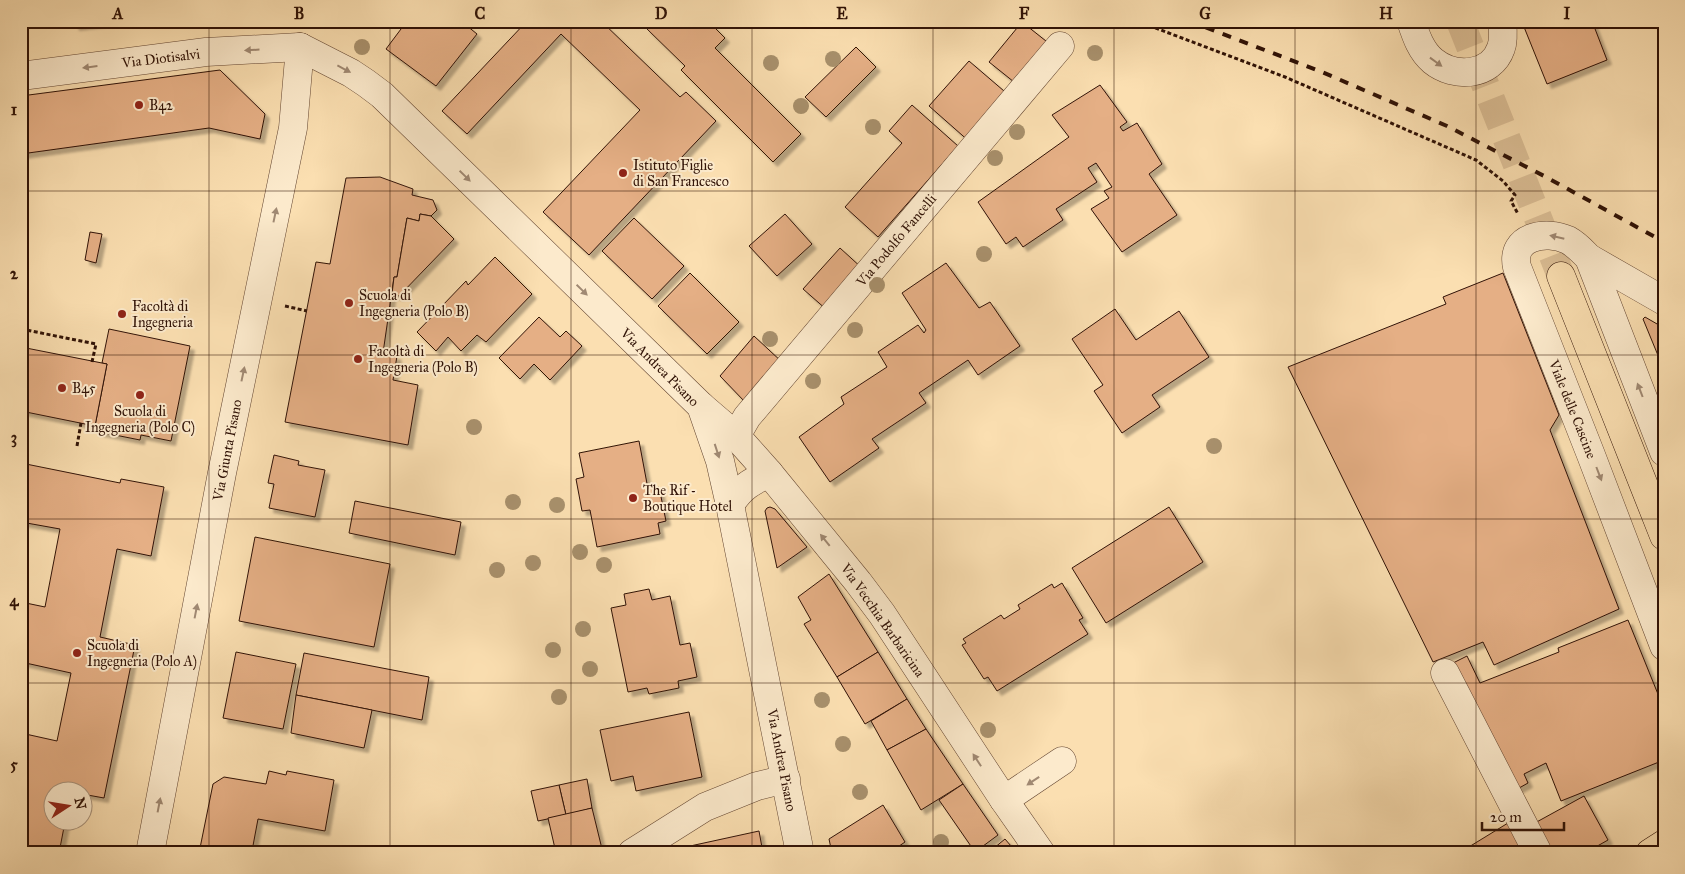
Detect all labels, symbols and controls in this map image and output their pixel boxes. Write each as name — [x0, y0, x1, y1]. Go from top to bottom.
text: A — [112, 4, 124, 23]
text: B — [294, 4, 304, 23]
text: C — [475, 4, 486, 23]
text: D — [655, 4, 668, 23]
text: E — [836, 4, 848, 23]
text: F — [1019, 4, 1030, 23]
text: G — [1199, 4, 1211, 23]
text: H — [1379, 4, 1393, 23]
text: I — [1564, 4, 1571, 23]
street label: Via Diotisalvi — [120, 45, 201, 72]
one-way arrow — [243, 46, 259, 54]
one-way arrow — [1429, 57, 1443, 67]
one-way arrow — [82, 63, 98, 71]
one-way arrow — [337, 65, 351, 73]
place label: B42 — [149, 97, 173, 114]
marker: B42 — [133, 99, 145, 111]
text: 1 — [11, 100, 18, 119]
place label: Istituto Figlie di San Francesco — [633, 157, 729, 190]
marker: Istituto Figlie di San Francesco — [617, 167, 629, 179]
one-way arrow — [459, 170, 471, 182]
street label: Via Podolfo Fancelli — [852, 190, 940, 291]
one-way arrow — [272, 206, 280, 222]
one-way arrow — [1550, 233, 1565, 241]
text: 2 — [10, 264, 19, 283]
one-way arrow — [575, 283, 587, 295]
place label: Scuola di Ingegneria (Polo B) — [359, 287, 469, 321]
marker: Scuola di Ingegneria (Polo B) — [343, 297, 355, 309]
place label: Facoltà di Ingegneria — [132, 298, 193, 331]
marker: Facoltà di Ingegneria — [116, 308, 128, 320]
street label: Via Andrea Pisano — [616, 324, 702, 410]
place label: Facoltà di Ingegneria (Polo B) — [368, 343, 478, 377]
marker: Facoltà di Ingegneria (Polo B) — [352, 353, 364, 365]
street label: Viale delle Cascine — [1545, 356, 1600, 461]
one-way arrow — [239, 366, 247, 382]
place label: B45 — [72, 380, 96, 397]
marker: B45 — [56, 382, 68, 394]
one-way arrow — [1636, 382, 1644, 397]
marker: Scuola di Ingegneria (Polo C) — [134, 389, 146, 401]
street label: Via Giunta Pisano — [209, 398, 246, 503]
place label: Scuola di Ingegneria (Polo C) — [85, 403, 195, 437]
text: 3 — [11, 428, 17, 448]
one-way arrow — [713, 444, 721, 459]
one-way arrow — [1595, 467, 1603, 481]
place label: The Rif - Boutique Hotel — [643, 482, 732, 516]
marker: The Rif - Boutique Hotel — [627, 492, 639, 504]
one-way arrow — [819, 534, 830, 547]
street label: Via Vecchia Barbaricina — [836, 559, 928, 680]
text: 4 — [10, 591, 20, 611]
one-way arrow — [192, 603, 200, 618]
place label: Scuola di Ingegneria (Polo A) — [87, 637, 197, 671]
marker: Scuola di Ingegneria (Polo A) — [71, 647, 83, 659]
street label: Via Andrea Pisano — [763, 706, 800, 813]
one-way arrow — [972, 753, 982, 766]
text: 5 — [10, 755, 18, 774]
one-way arrow — [1026, 776, 1040, 786]
north arrow — [42, 782, 92, 832]
text: N — [71, 796, 90, 811]
one-way arrow — [156, 796, 164, 812]
scale bar — [1482, 799, 1565, 831]
text: 20 m — [1490, 808, 1522, 826]

